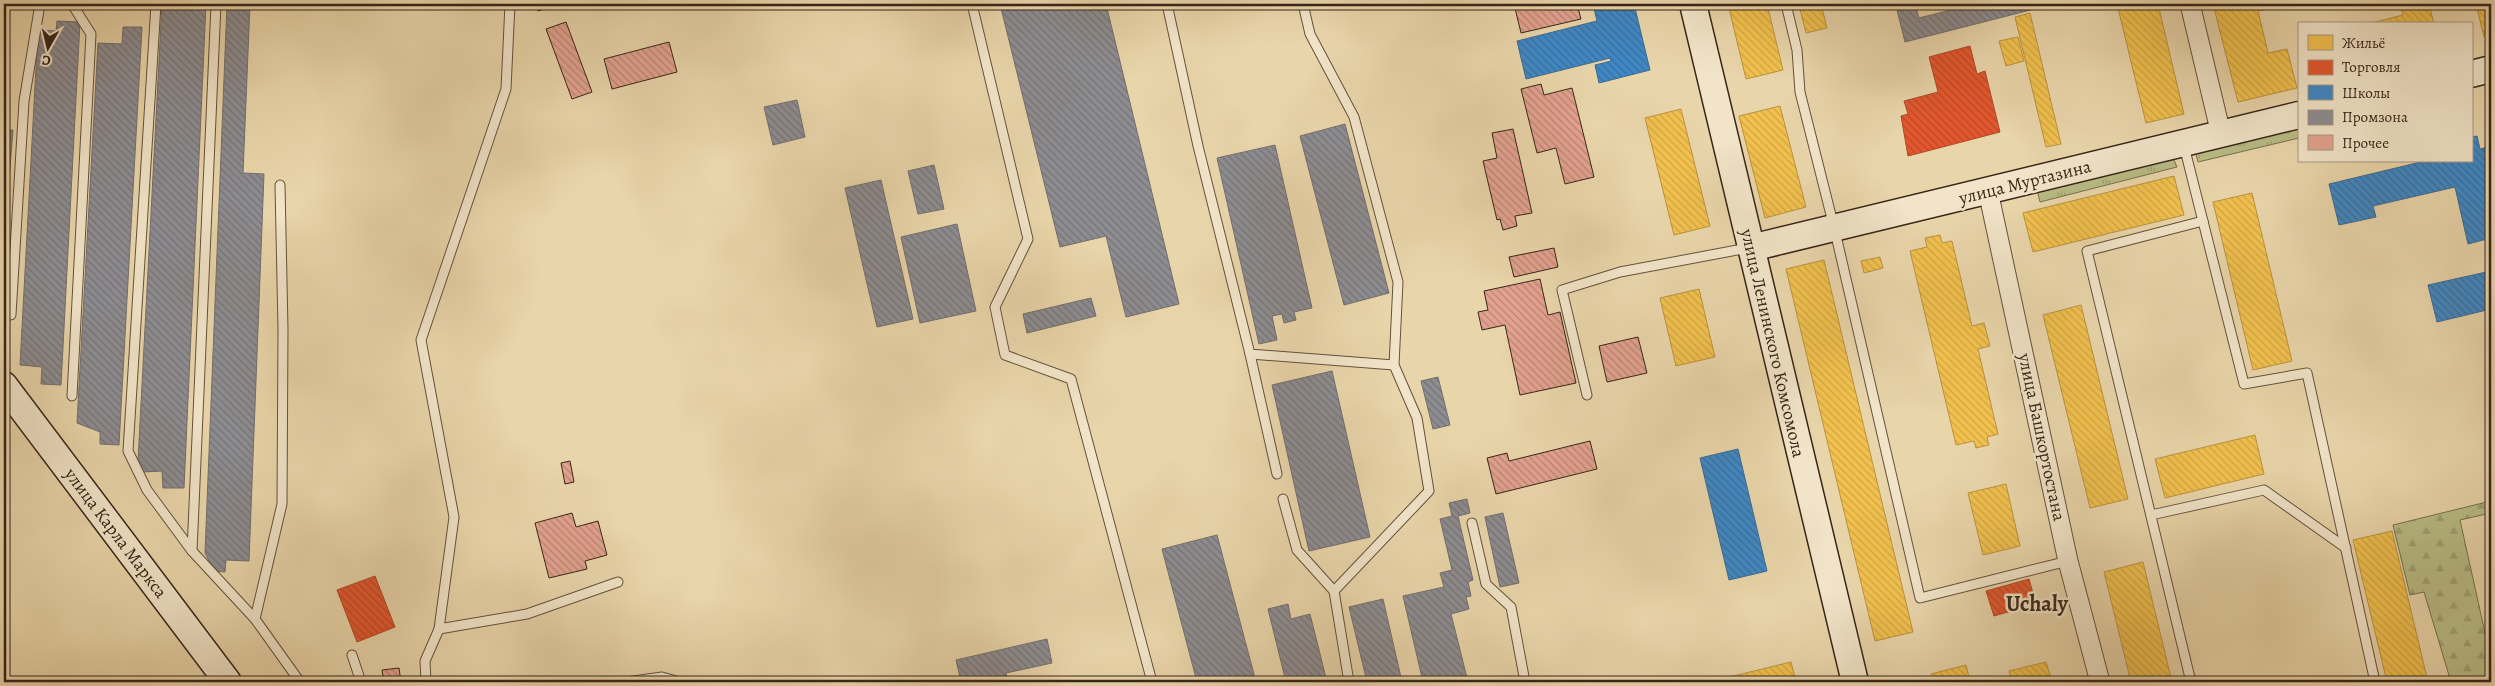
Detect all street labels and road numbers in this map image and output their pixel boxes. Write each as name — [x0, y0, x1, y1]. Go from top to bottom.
street label: улица Муртазина — [1955, 154, 2094, 210]
street label: улица Ленинского Комсомола — [1735, 225, 1811, 460]
street label: улица Башкортостана — [2012, 350, 2072, 524]
street label: улица Карла Маркса — [59, 462, 173, 604]

